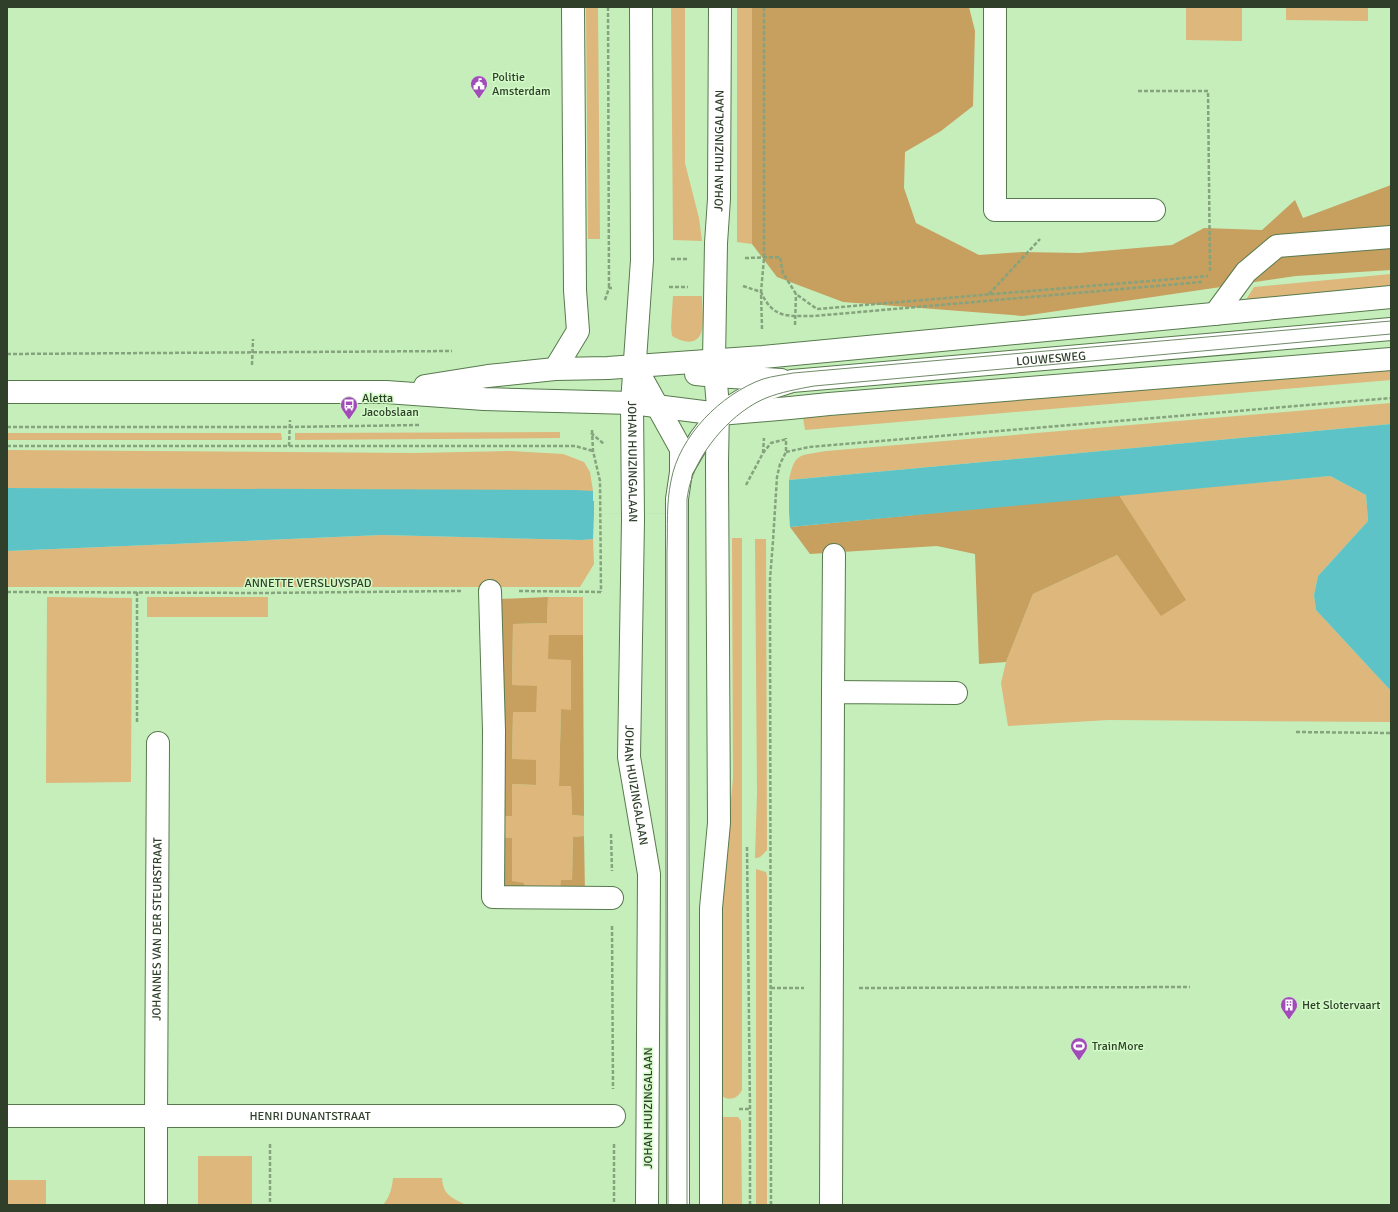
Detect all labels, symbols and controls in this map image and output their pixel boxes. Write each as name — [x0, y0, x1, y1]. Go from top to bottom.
place label: Politie Amsterdam — [492, 70, 551, 99]
public building icon: Politie Amsterdam — [469, 74, 489, 99]
street label: JOHAN HUIZINGALAAN — [711, 90, 728, 212]
street label: LOUWESWEG — [1015, 349, 1086, 370]
place label: Aletta Jacobslaan — [362, 391, 419, 420]
bus stop icon: Aletta Jacobslaan — [339, 395, 359, 420]
street label: JOHAN HUIZINGALAAN — [624, 401, 640, 523]
street label: ANNETTE VERSLUYSPAD — [244, 576, 372, 591]
street label: JOHAN HUIZINGALAAN — [621, 725, 651, 846]
street label: JOHANNES VAN DER STEURSTRAAT — [150, 837, 165, 1021]
building icon: Het Slotervaart — [1279, 995, 1299, 1020]
place label: Het Slotervaart — [1302, 998, 1380, 1013]
sports icon: TrainMore — [1069, 1036, 1089, 1061]
place label: TrainMore — [1092, 1039, 1144, 1054]
street label: JOHAN HUIZINGALAAN — [641, 1047, 656, 1169]
street label: HENRI DUNANTSTRAAT — [249, 1109, 371, 1124]

